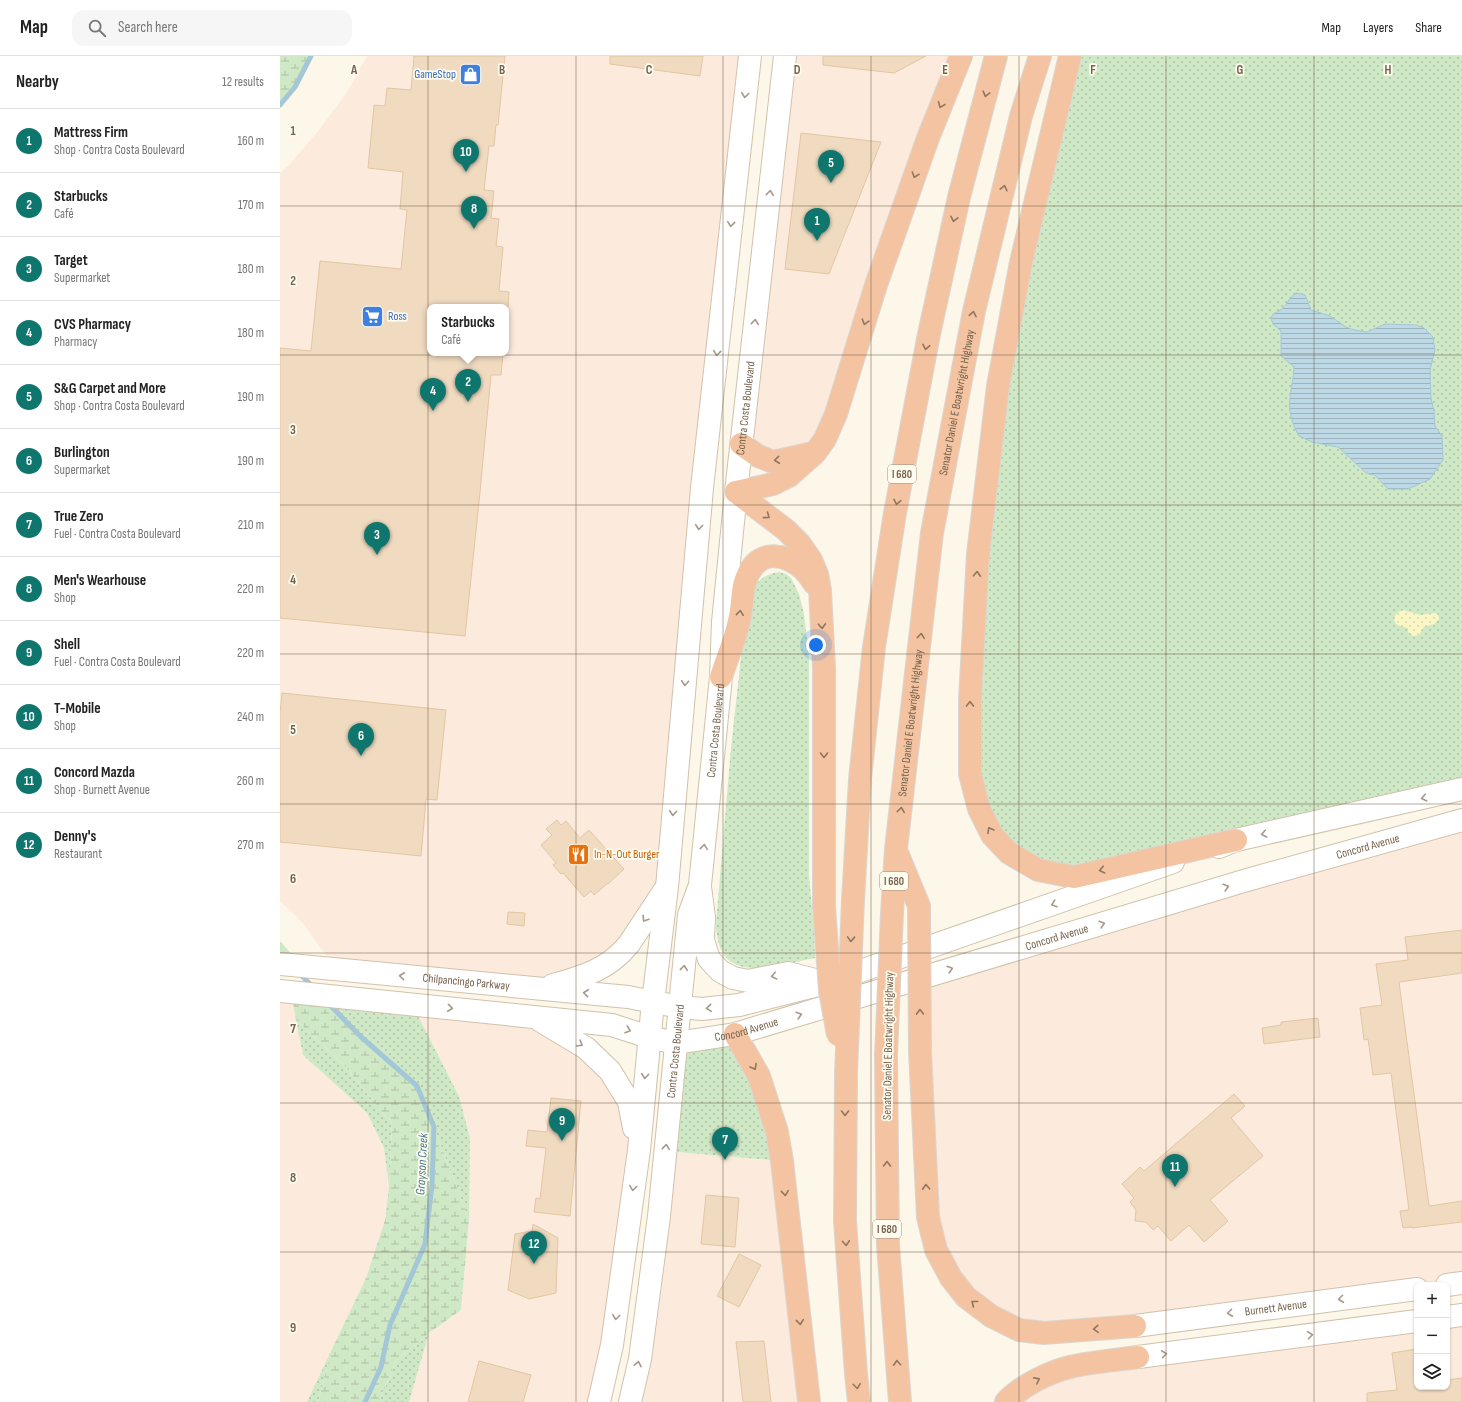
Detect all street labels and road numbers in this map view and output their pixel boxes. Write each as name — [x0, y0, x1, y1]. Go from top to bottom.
street label: Senator Daniel E Boatwright Highway — [936, 328, 978, 477]
street label: Contra Costa Boulevard — [733, 360, 759, 456]
road number: I 680 — [888, 465, 916, 483]
street label: Senator Daniel E Boatwright Highway — [895, 648, 927, 797]
street label: Contra Costa Boulevard — [704, 683, 728, 778]
street label: Concord Avenue — [1334, 831, 1401, 863]
road number: I 680 — [880, 872, 908, 890]
street label: Concord Avenue — [1024, 921, 1090, 954]
street label: Chilpancingo Parkway — [422, 971, 511, 994]
street label: Senator Daniel E Boatwright Highway — [880, 972, 897, 1120]
street label: Contra Costa Boulevard — [664, 1004, 688, 1099]
street label: Concord Avenue — [714, 1014, 780, 1045]
road number: I 680 — [873, 1220, 901, 1238]
street label: Burnett Avenue — [1244, 1297, 1308, 1320]

